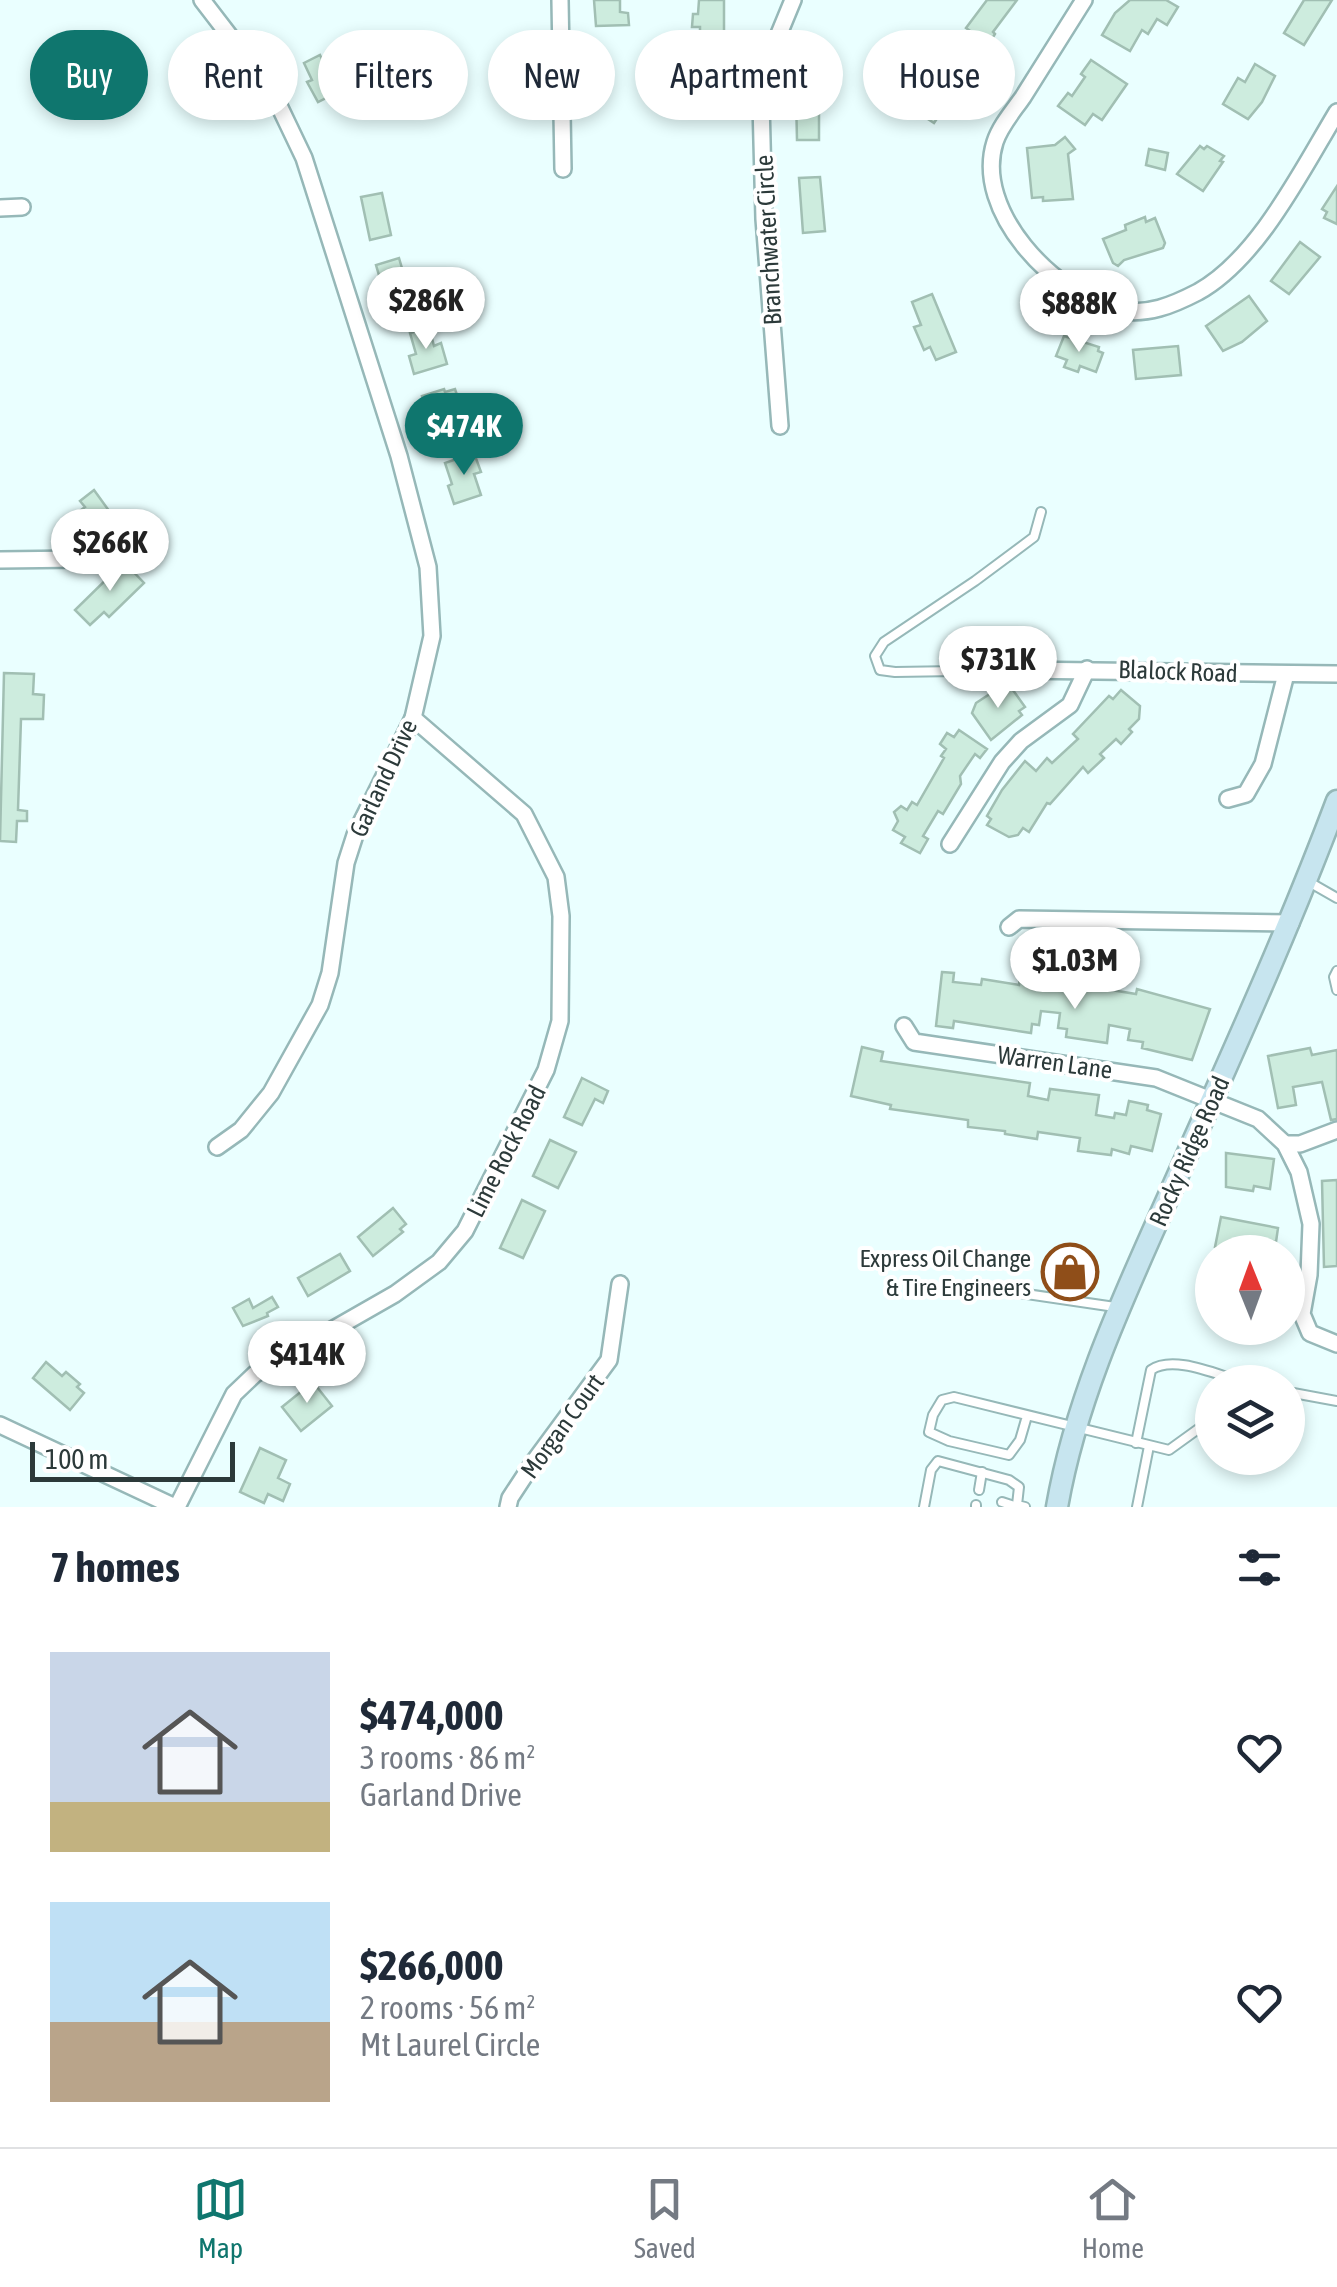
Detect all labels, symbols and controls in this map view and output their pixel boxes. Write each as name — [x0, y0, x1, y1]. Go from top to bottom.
chip: Buy — [30, 30, 148, 120]
chip: Rent — [168, 30, 298, 120]
chip: Filters — [318, 30, 468, 120]
chip: New — [488, 30, 615, 120]
chip: Apartment — [635, 30, 843, 120]
chip: House — [863, 30, 1015, 120]
street label: Branchwater Circle — [750, 154, 786, 326]
pin: $286K — [356, 267, 496, 352]
pin: $888K — [1009, 270, 1149, 355]
text: $286K — [389, 281, 463, 318]
text: $888K — [1042, 284, 1116, 321]
pin: $474K — [394, 393, 534, 478]
text: $474K — [427, 407, 501, 444]
pin: $266K — [40, 509, 180, 594]
text: $266K — [73, 523, 147, 560]
pin: $731K — [928, 626, 1068, 711]
text: $731K — [961, 640, 1035, 677]
street label: Blalock Road — [1118, 655, 1238, 687]
street label: Garland Drive — [344, 715, 422, 841]
pin: $1.03M — [994, 927, 1156, 1012]
text: $1.03M — [1032, 941, 1118, 978]
street label: Warren Lane — [996, 1040, 1114, 1084]
street label: Rocky Ridge Road — [1143, 1072, 1235, 1230]
street label: Lime Rock Road — [461, 1081, 551, 1221]
north arrow — [1195, 1235, 1305, 1345]
map controls — [1195, 1235, 1305, 1475]
shop icon: Express Oil Change & Tire Engineers — [1040, 1242, 1100, 1302]
place label: Express Oil Change & Tire Engineers — [859, 1244, 1031, 1301]
pin: $414K — [237, 1321, 377, 1406]
text: $414K — [270, 1335, 344, 1372]
button: layers — [1195, 1365, 1305, 1475]
street label: Morgan Court — [515, 1368, 609, 1484]
scale bar — [30, 1437, 235, 1482]
text: 100 m — [45, 1443, 108, 1475]
icon: filters — [1232, 1540, 1287, 1595]
text: 7 homes — [50, 1543, 180, 1591]
text: $474,000 — [360, 1691, 504, 1739]
icon: home — [130, 1692, 250, 1812]
icon: heart — [1232, 1725, 1287, 1780]
text: 3 rooms · 86 m² — [360, 1739, 535, 1776]
text: Garland Drive — [360, 1776, 522, 1813]
text: $266,000 — [360, 1941, 504, 1989]
icon: home — [130, 1942, 250, 2062]
icon: heart — [1232, 1975, 1287, 2030]
text: 2 rooms · 56 m² — [360, 1989, 535, 2026]
text: Mt Laurel Circle — [360, 2026, 540, 2063]
tab: Map — [193, 2172, 248, 2264]
tab: Saved — [634, 2172, 696, 2264]
tab: Home — [1082, 2172, 1144, 2264]

